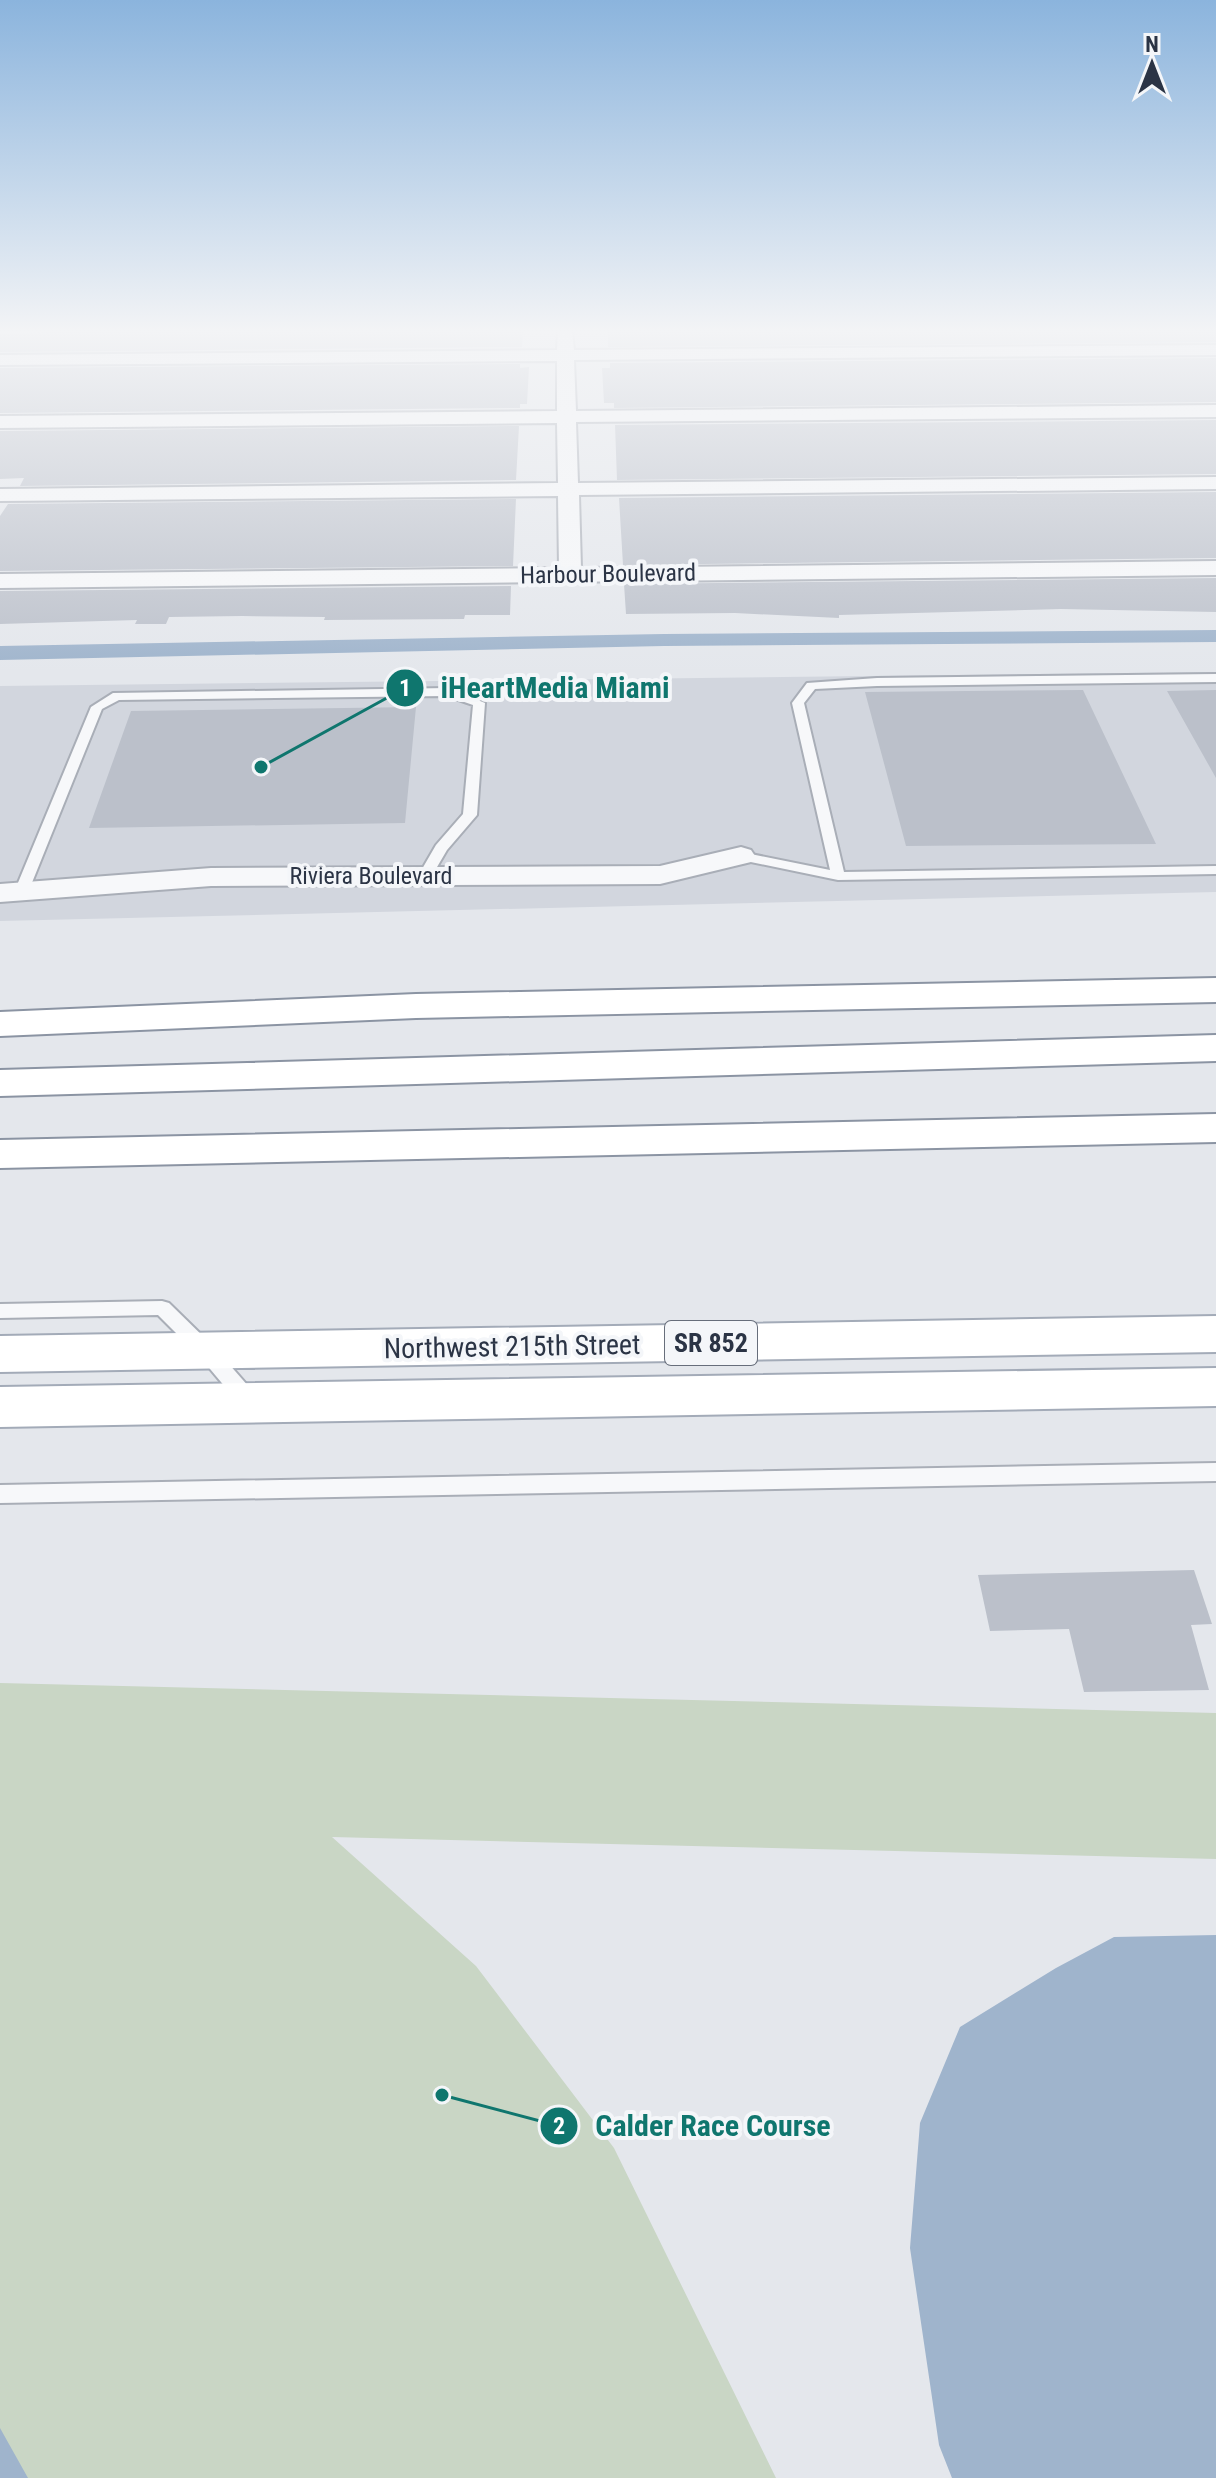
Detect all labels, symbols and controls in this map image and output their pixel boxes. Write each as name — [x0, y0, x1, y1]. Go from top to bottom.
north arrow — [1112, 24, 1192, 104]
text: N — [1145, 32, 1159, 57]
street label: Harbour Boulevard — [520, 558, 696, 590]
callout: iHeartMedia Miami — [385, 661, 686, 715]
text: iHeartMedia Miami — [440, 670, 670, 705]
text: 1 — [399, 674, 411, 702]
street label: Riviera Boulevard — [289, 862, 453, 890]
road number: SR 852 — [665, 1321, 757, 1365]
street label: Northwest 215th Street — [383, 1328, 641, 1365]
callout: Calder Race Course — [539, 2099, 846, 2153]
text: Calder Race Course — [595, 2108, 831, 2143]
text: 2 — [553, 2112, 565, 2140]

